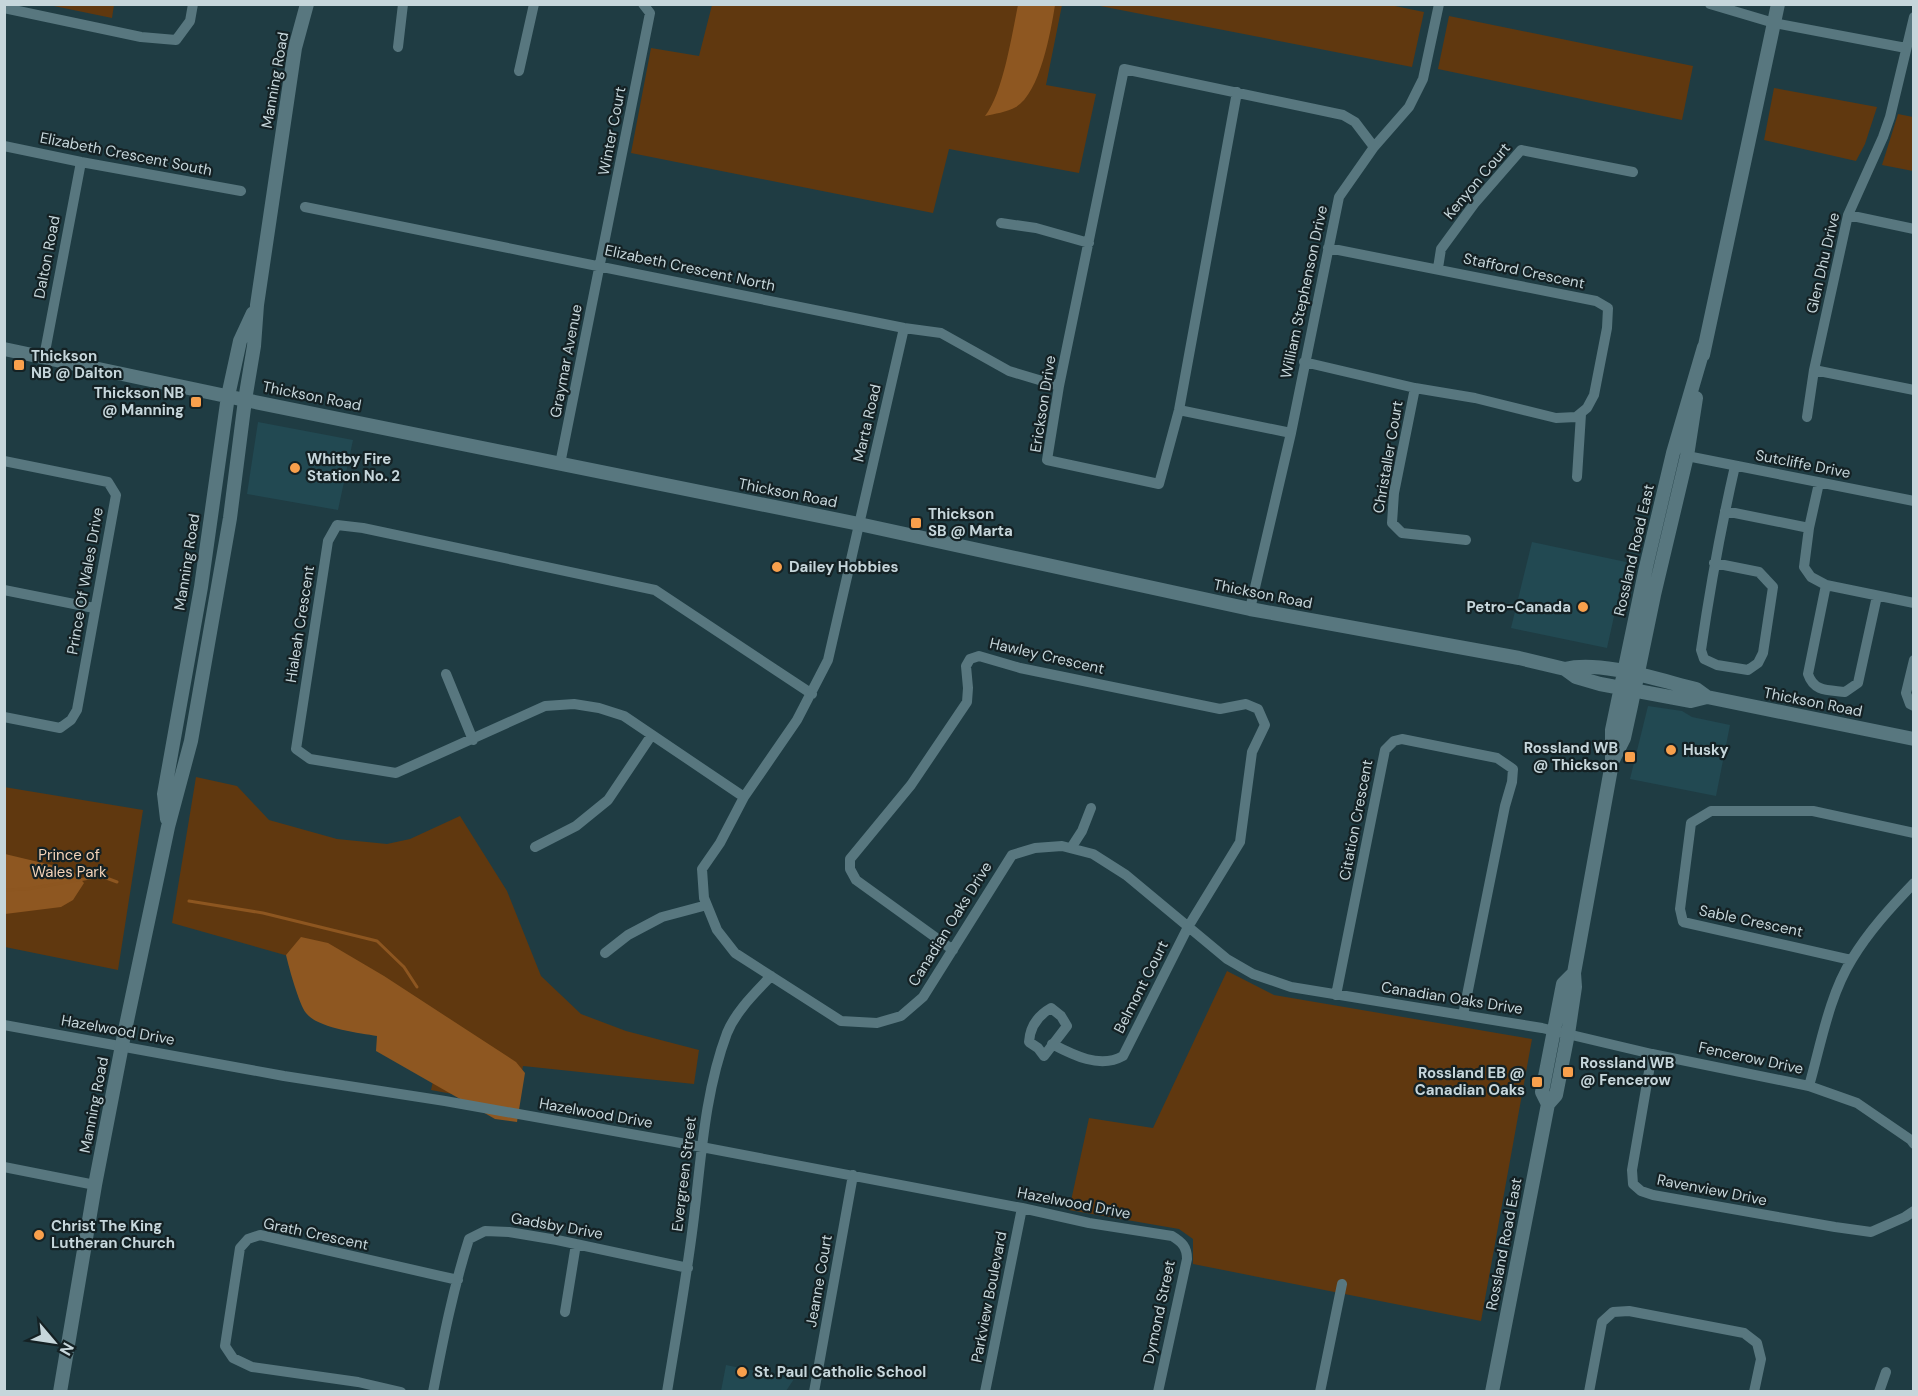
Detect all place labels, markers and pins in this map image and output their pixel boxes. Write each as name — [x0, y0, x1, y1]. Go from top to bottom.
place label: Thickson NB @ Dalton — [31, 346, 122, 383]
marker: Thickson NB @ Dalton — [12, 358, 26, 372]
place label: Thickson NB @ Manning — [94, 383, 184, 420]
marker: Thickson NB @ Manning — [189, 395, 203, 409]
place label: Whitby Fire Station No. 2 — [307, 449, 400, 486]
marker: Whitby Fire Station No. 2 — [288, 461, 302, 475]
place label: Thickson SB @ Marta — [928, 504, 1013, 541]
marker: Thickson SB @ Marta — [909, 516, 923, 530]
place label: Dailey Hobbies — [789, 557, 898, 577]
marker: Dailey Hobbies — [770, 560, 784, 574]
place label: Petro-Canada — [1466, 597, 1571, 617]
marker: Petro-Canada — [1576, 600, 1590, 614]
place label: Rossland WB @ Thickson — [1524, 738, 1618, 775]
place label: Husky — [1683, 740, 1729, 760]
marker: Husky — [1664, 743, 1678, 757]
marker: Rossland WB @ Thickson — [1623, 750, 1637, 764]
place label: Rossland WB @ Fencerow — [1580, 1053, 1674, 1090]
place label: Rossland EB @ Canadian Oaks — [1415, 1063, 1525, 1100]
marker: Rossland WB @ Fencerow — [1561, 1065, 1575, 1079]
marker: Rossland EB @ Canadian Oaks — [1530, 1075, 1544, 1089]
place label: Christ The King Lutheran Church — [51, 1216, 175, 1253]
marker: Christ The King Lutheran Church — [32, 1228, 46, 1242]
place label: St. Paul Catholic School — [754, 1362, 926, 1382]
marker: St. Paul Catholic School — [735, 1365, 749, 1379]

